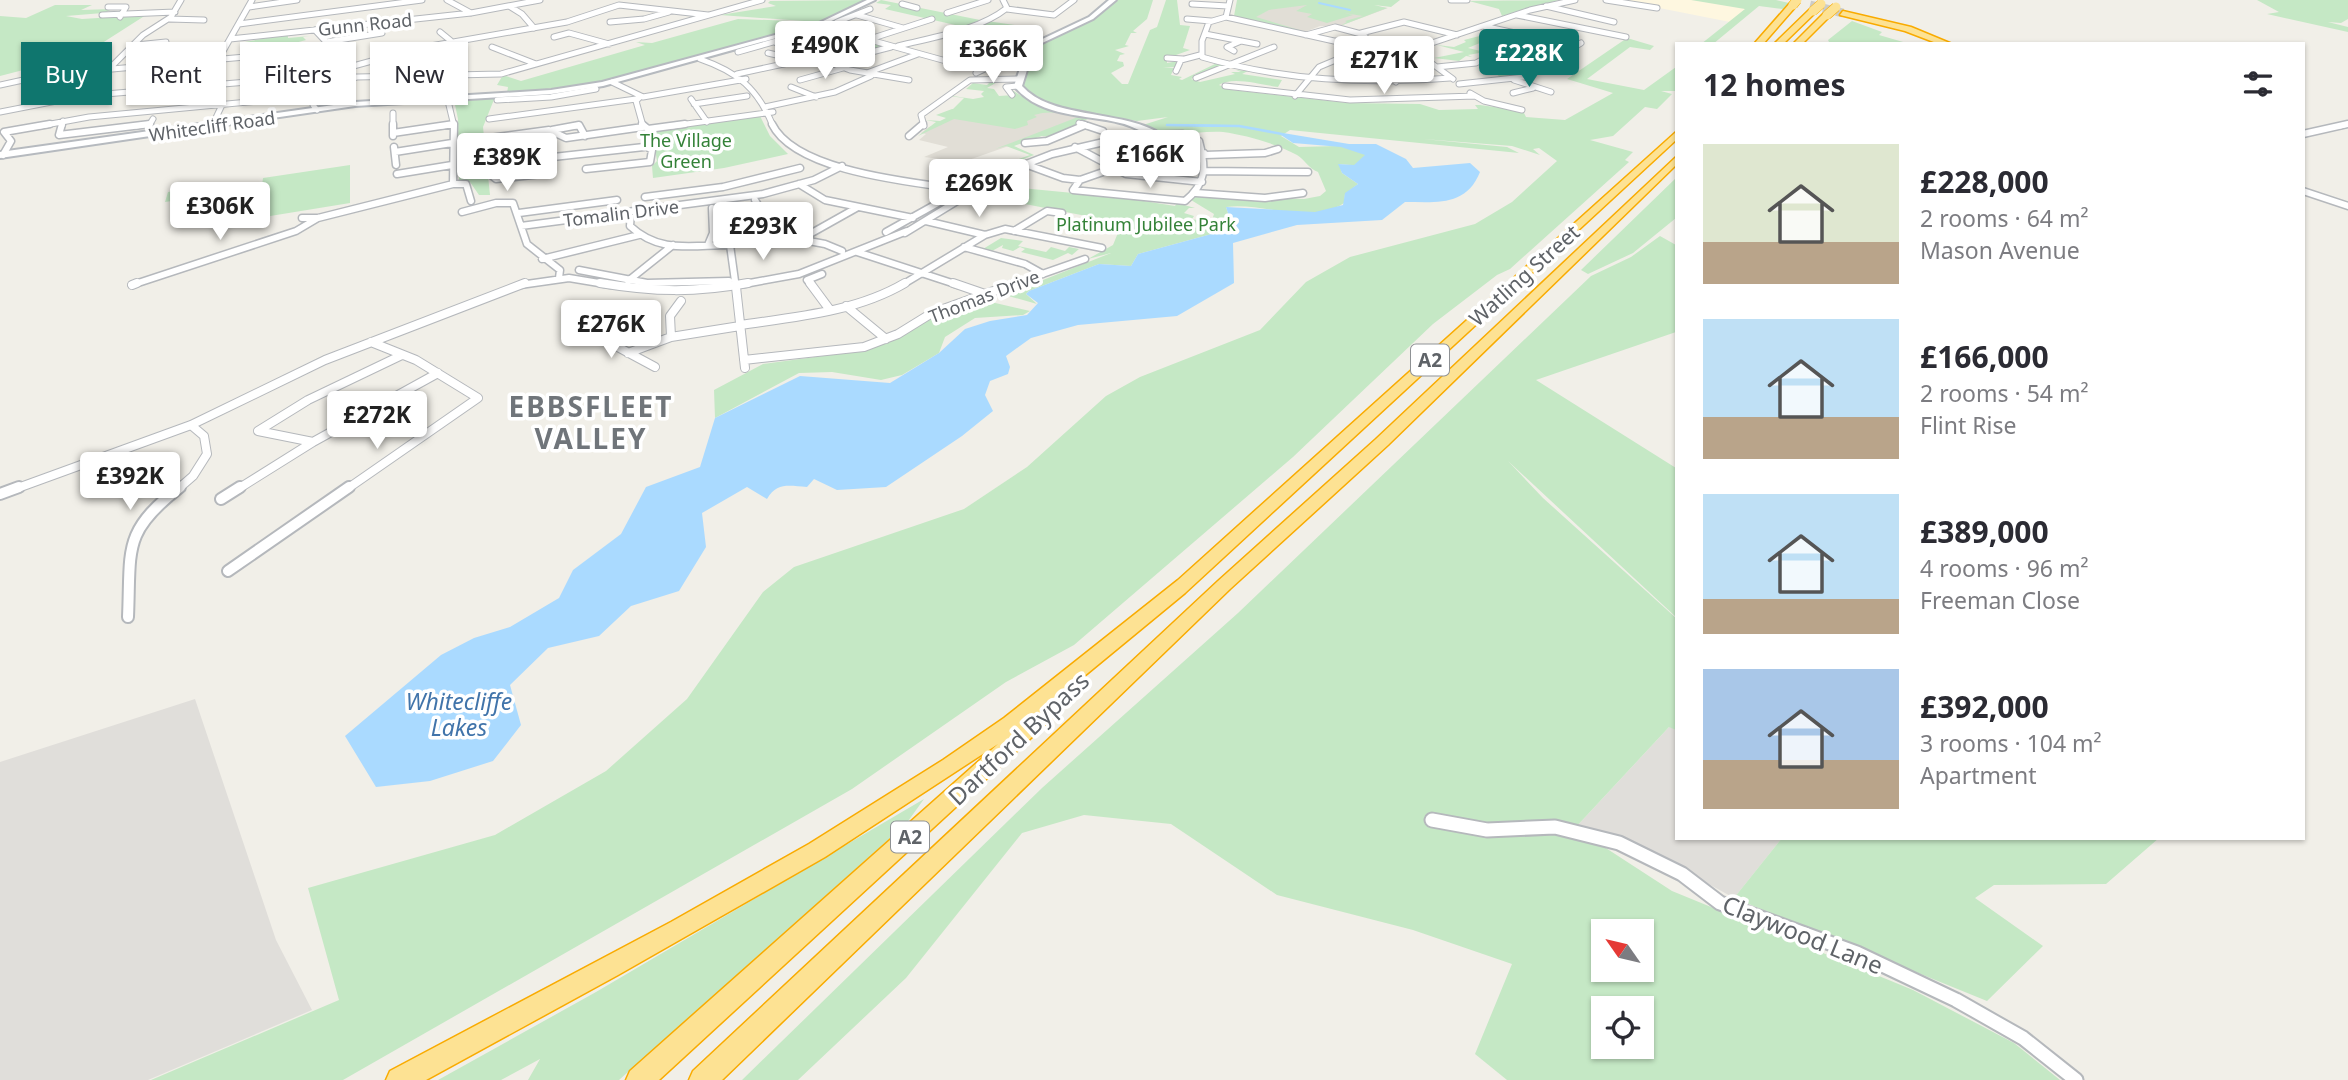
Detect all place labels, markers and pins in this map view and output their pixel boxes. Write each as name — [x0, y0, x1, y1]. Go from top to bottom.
pin: £490K — [776, 22, 874, 81]
pin: £366K — [944, 25, 1042, 85]
pin: £228K — [1480, 29, 1578, 89]
pin: £271K — [1335, 36, 1433, 96]
pin: £166K — [1101, 130, 1199, 190]
pin: £389K — [458, 134, 556, 193]
pin: £269K — [930, 160, 1028, 219]
pin: £306K — [171, 182, 269, 242]
pin: £293K — [714, 202, 812, 262]
pin: £276K — [562, 300, 660, 360]
pin: £272K — [328, 392, 426, 451]
pin: £392K — [81, 452, 179, 512]

